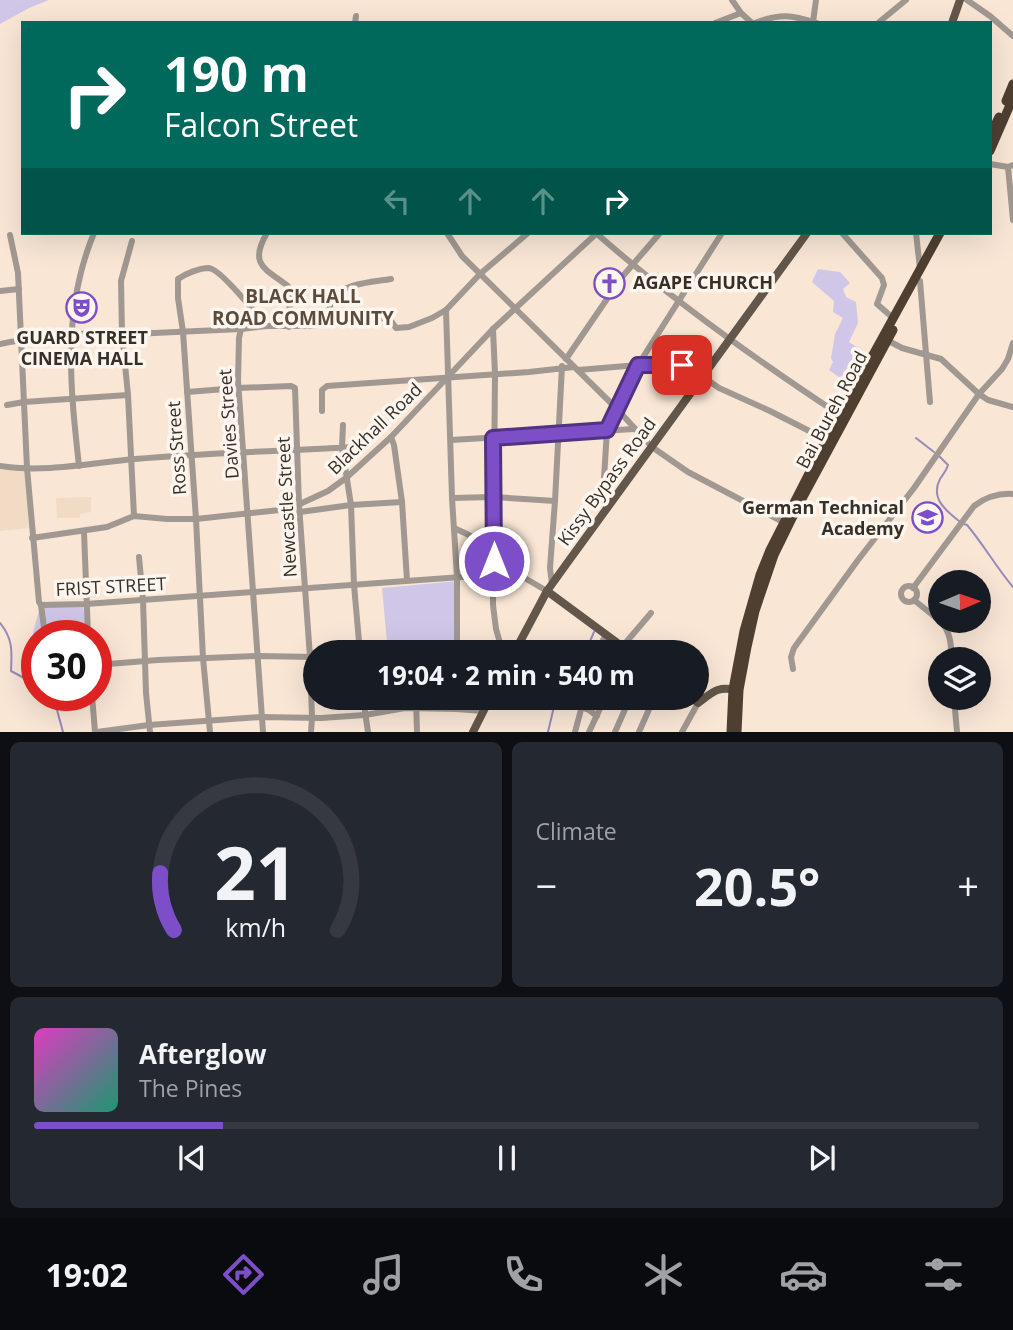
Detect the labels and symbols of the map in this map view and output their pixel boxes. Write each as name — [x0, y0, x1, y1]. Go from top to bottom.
church icon: AGAPE CHURCH — [593, 266, 627, 300]
place label: AGAPE CHURCH — [633, 270, 773, 294]
district label: BLACK HALL ROAD COMMUNITY — [212, 283, 394, 331]
theatre icon: GUARD STREET CINEMA HALL — [65, 291, 99, 325]
place label: GUARD STREET CINEMA HALL — [16, 325, 148, 370]
pin — [652, 335, 712, 395]
street label: Bai Bureh Road — [790, 347, 872, 472]
street label: Davies Street — [212, 368, 244, 480]
street label: Blackhall Road — [322, 377, 427, 479]
street label: Ross Street — [161, 400, 191, 496]
street label: Kissy Bypass Road — [552, 413, 661, 550]
street label: Newcastle Street — [270, 436, 302, 578]
place label: German Technical Academy — [742, 495, 905, 540]
school or university icon: German Technical Academy — [910, 501, 944, 535]
position arrow — [457, 524, 531, 598]
north arrow — [928, 570, 990, 634]
street label: FRIST STREET — [55, 571, 167, 601]
speed limit sign: 30 — [21, 620, 112, 711]

